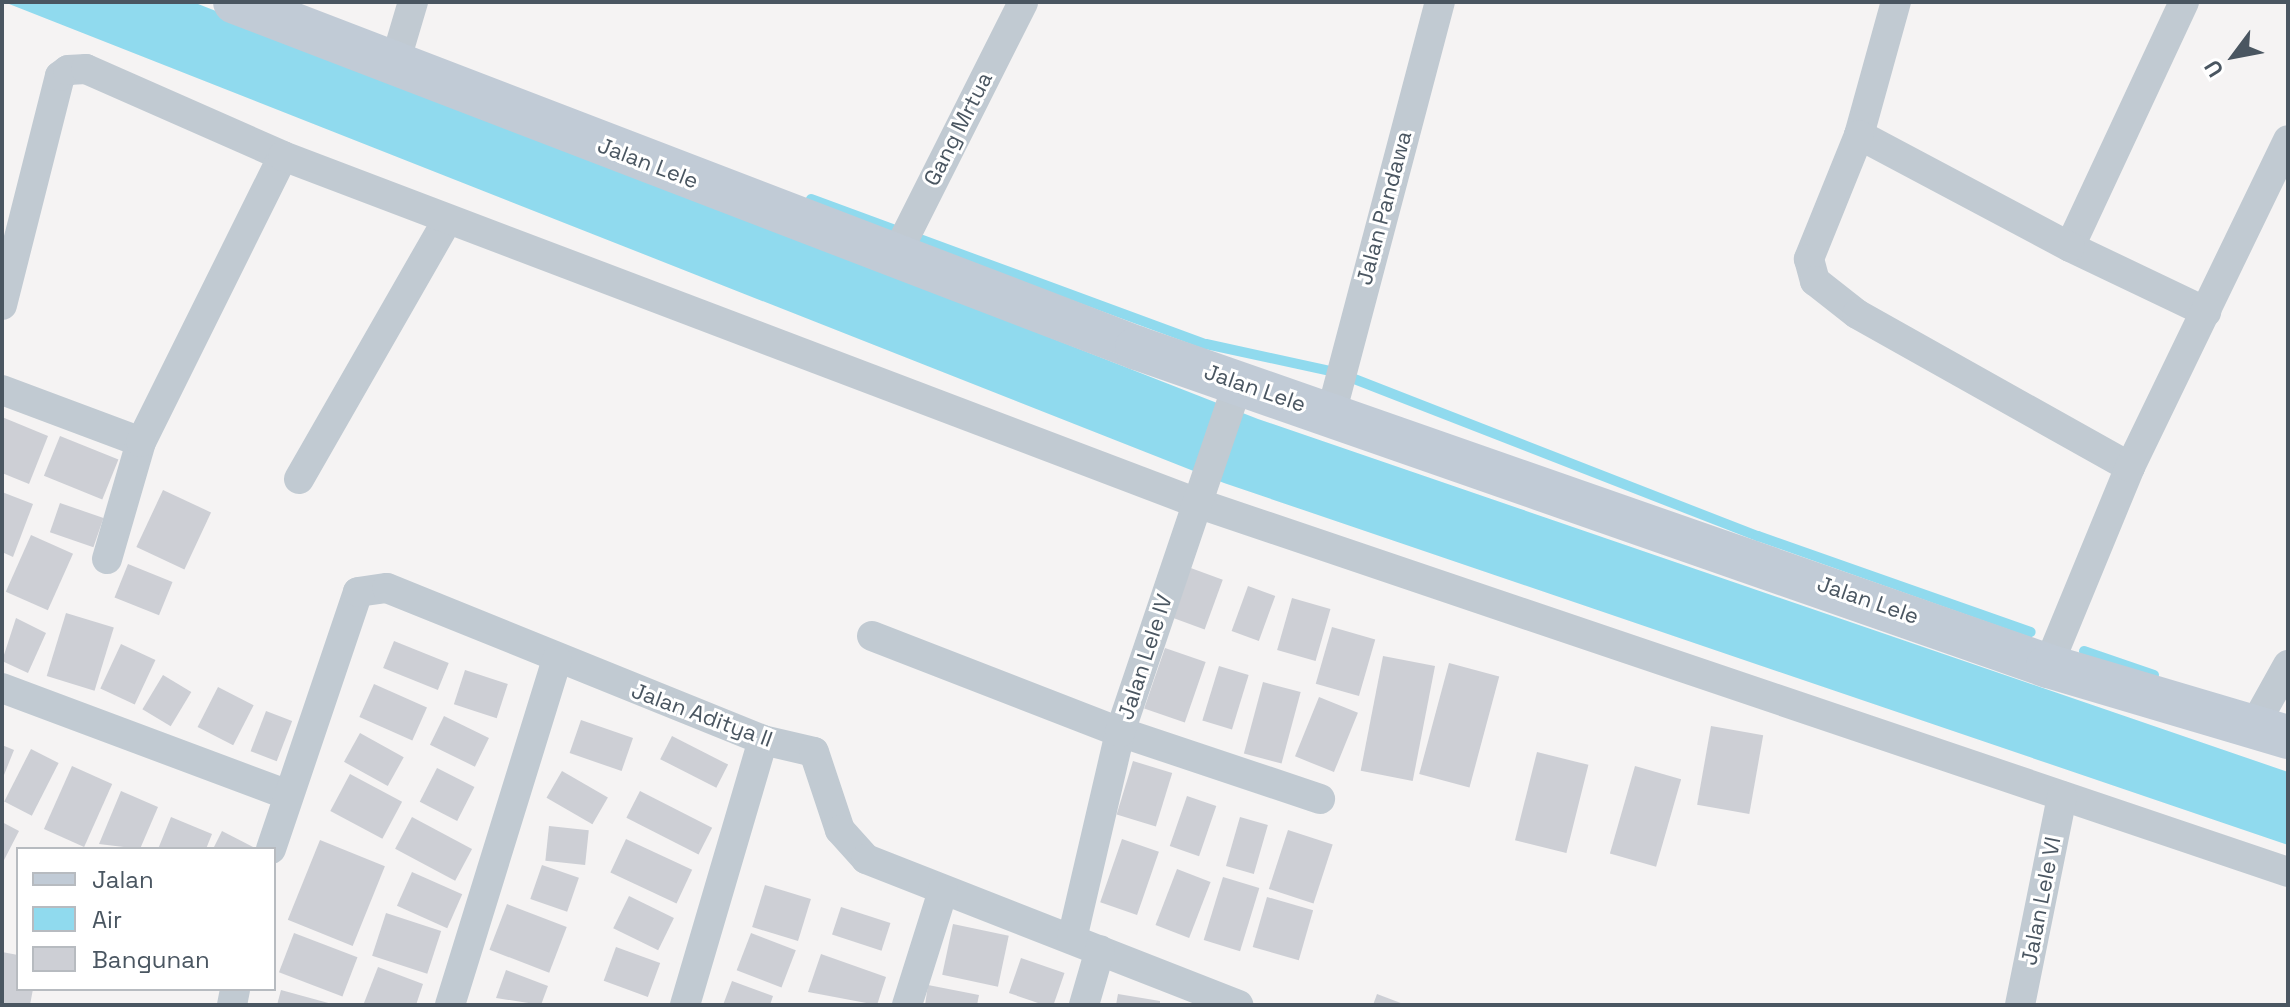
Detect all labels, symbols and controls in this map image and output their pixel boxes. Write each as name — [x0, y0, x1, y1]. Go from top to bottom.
north arrow — [2194, 16, 2274, 96]
text: U — [2198, 55, 2229, 82]
street label: Gang Mrtua — [918, 68, 998, 190]
street label: Jalan Pandawa — [1351, 128, 1417, 288]
street label: Jalan Lele — [594, 132, 702, 194]
street label: Jalan Lele — [1201, 358, 1309, 418]
street label: Jalan Lele — [1814, 570, 1922, 630]
street label: Jalan Lele IV — [1112, 591, 1178, 723]
street label: Jalan Aditya II — [628, 677, 776, 753]
street label: Jalan Lele VI — [2016, 835, 2066, 967]
legend — [16, 847, 276, 991]
text: Jalan — [92, 864, 154, 895]
text: Air — [92, 904, 122, 935]
text: Bangunan — [92, 944, 210, 975]

